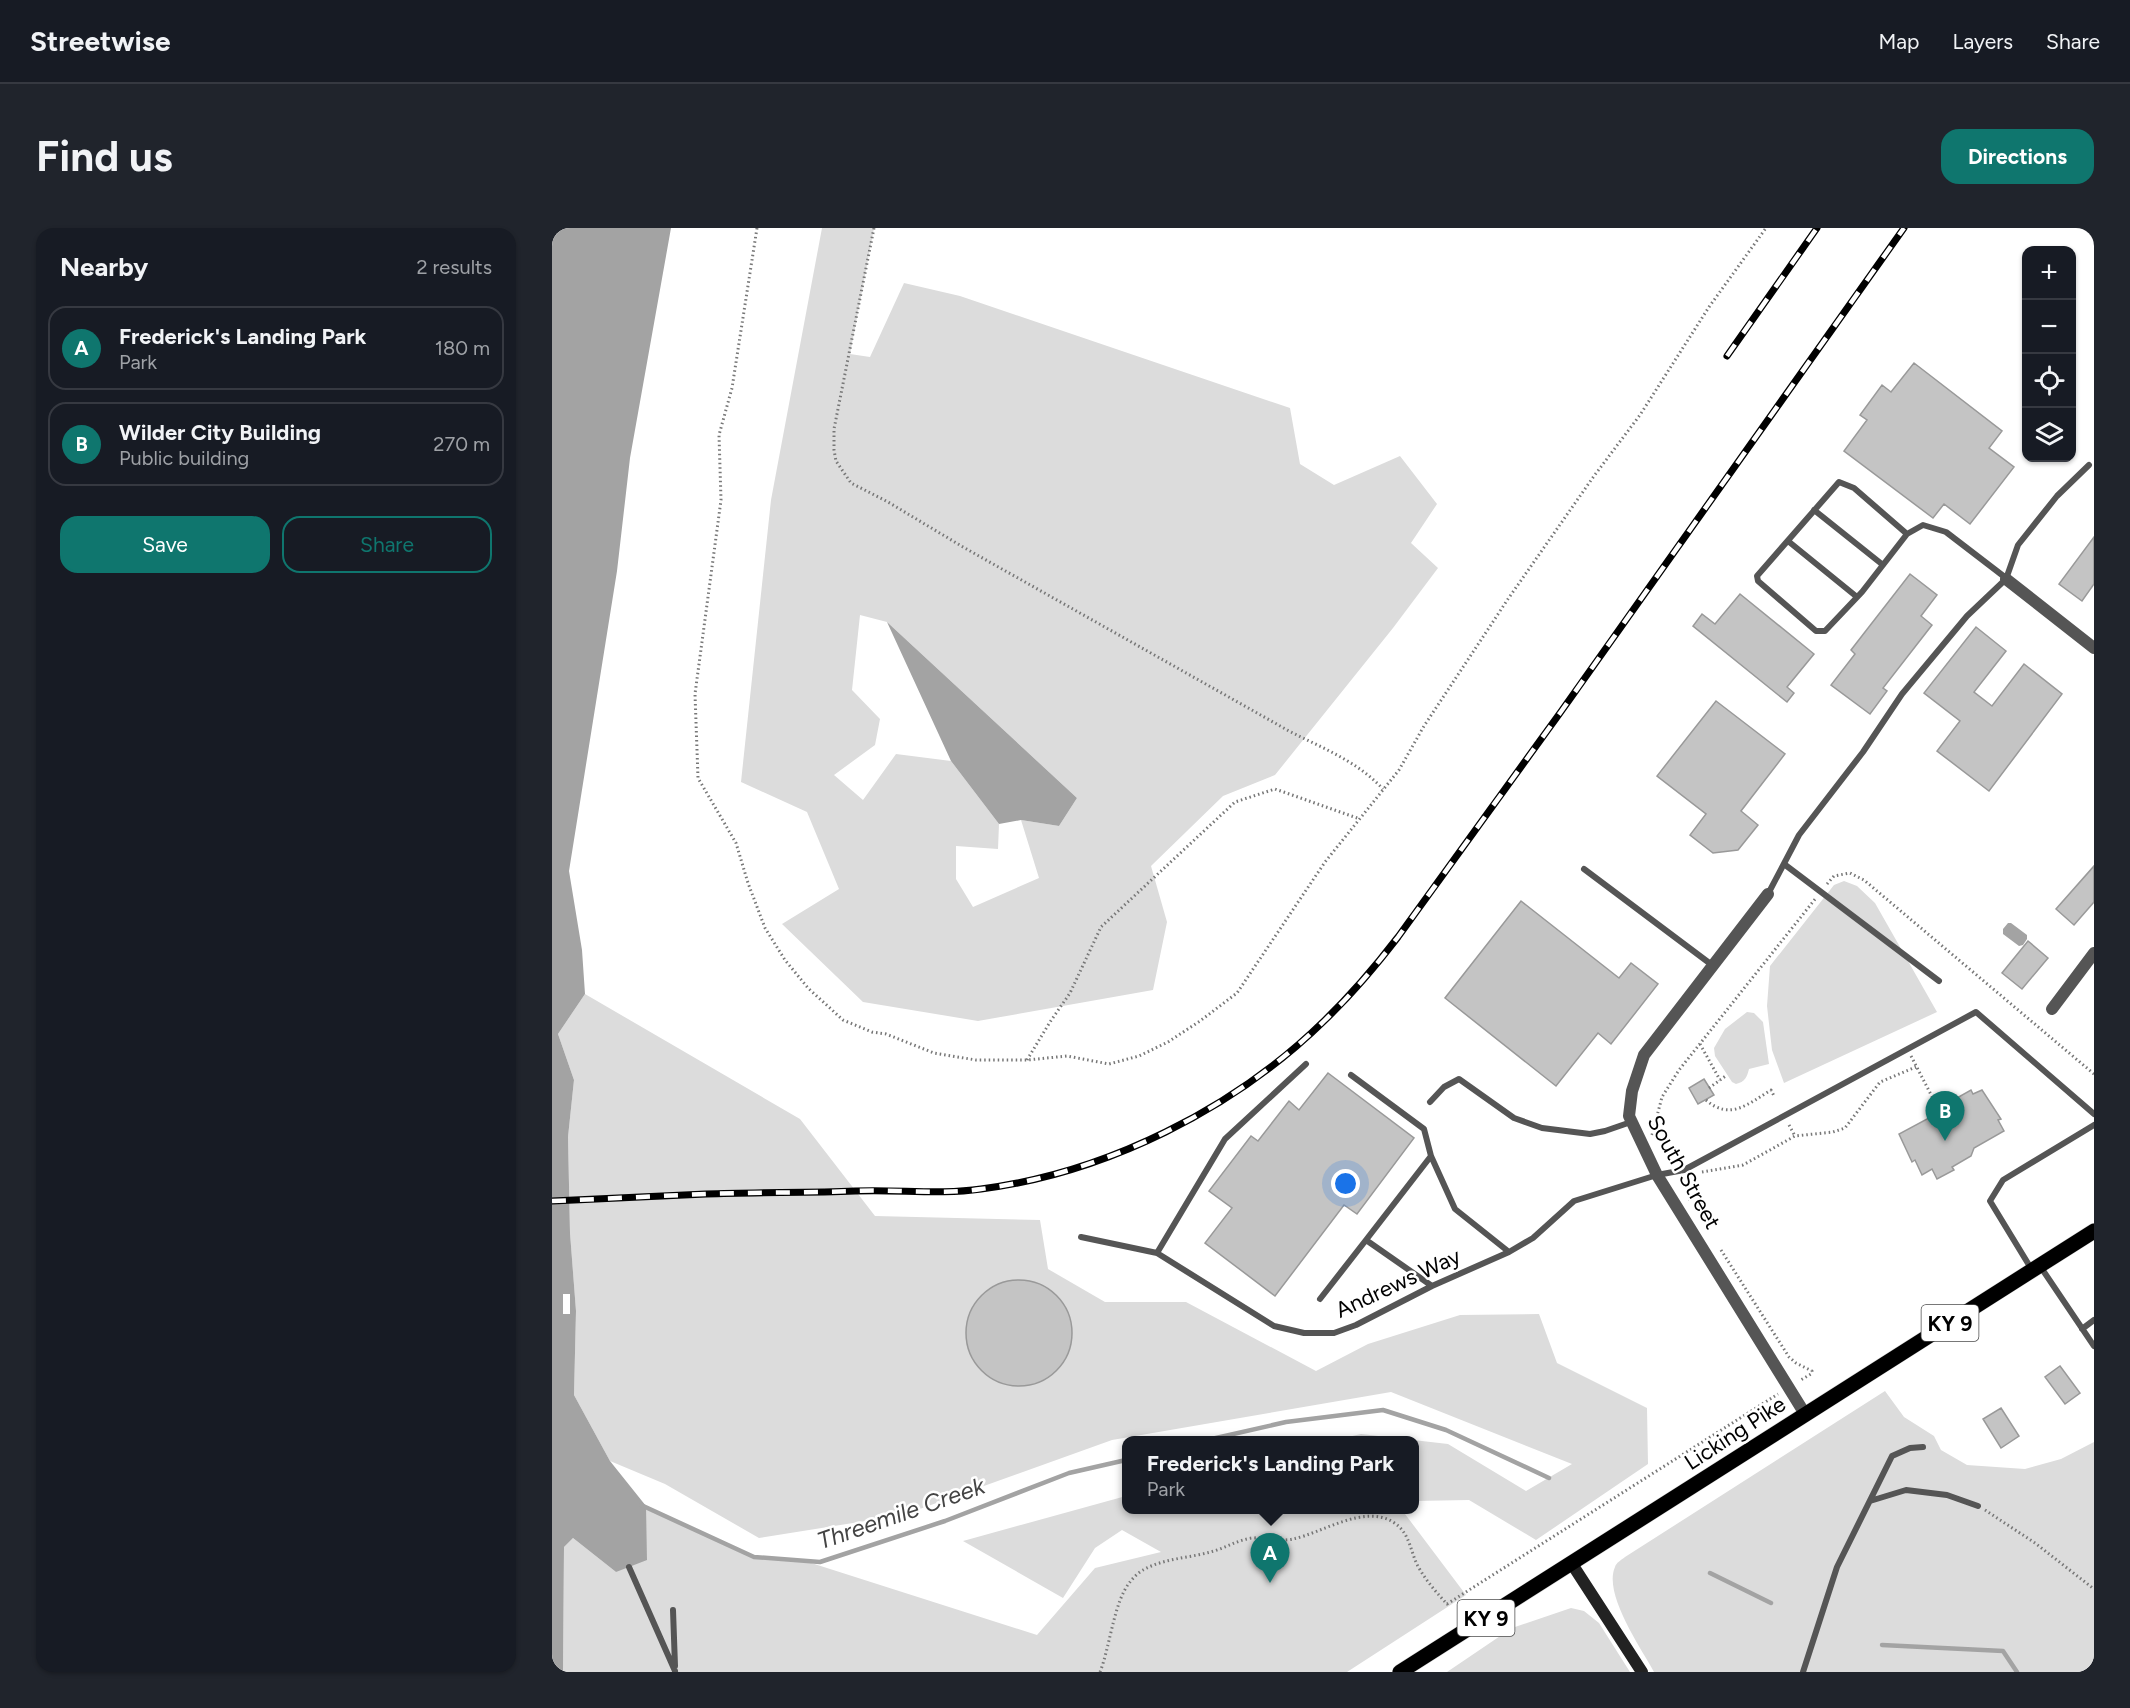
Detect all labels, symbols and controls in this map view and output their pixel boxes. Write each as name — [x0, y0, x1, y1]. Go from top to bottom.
text: Streetwise — [30, 24, 170, 58]
text: Map — [1879, 29, 1919, 54]
text: Layers — [1952, 29, 2013, 54]
text: Share — [2046, 29, 2100, 54]
button: Directions — [1941, 129, 2094, 184]
text: Find us — [36, 131, 173, 182]
map controls — [2022, 246, 2076, 462]
button: + — [2022, 246, 2076, 300]
text: Nearby — [60, 251, 148, 283]
text: 2 results — [416, 255, 492, 279]
button: − — [2022, 300, 2076, 354]
text: Frederick's Landing Park — [119, 323, 366, 350]
text: A — [74, 336, 89, 360]
text: 180 m — [435, 336, 490, 360]
text: Park — [119, 350, 157, 374]
button: locate — [2022, 354, 2076, 408]
button: layers — [2022, 408, 2076, 462]
text: Wilder City Building — [119, 419, 321, 446]
text: B — [75, 432, 88, 456]
text: 270 m — [433, 432, 490, 456]
text: Public building — [119, 446, 249, 470]
button: Save — [60, 516, 270, 573]
button: Share — [282, 516, 492, 573]
pin: B — [1926, 1092, 1964, 1141]
street label: South Street — [1642, 1110, 1726, 1234]
your location — [1331, 1169, 1360, 1198]
street label: Andrews Way — [1331, 1242, 1465, 1324]
road number: KY 9 — [1922, 1305, 1978, 1341]
street label: Licking Pike — [1679, 1390, 1791, 1476]
popup — [1122, 1436, 1419, 1514]
text: Frederick's Landing Park — [1147, 1450, 1394, 1477]
water label: Threemile Creek — [814, 1470, 990, 1555]
text: Park — [1147, 1477, 1185, 1501]
pin: A — [1250, 1534, 1290, 1583]
road number: KY 9 — [1458, 1600, 1514, 1636]

